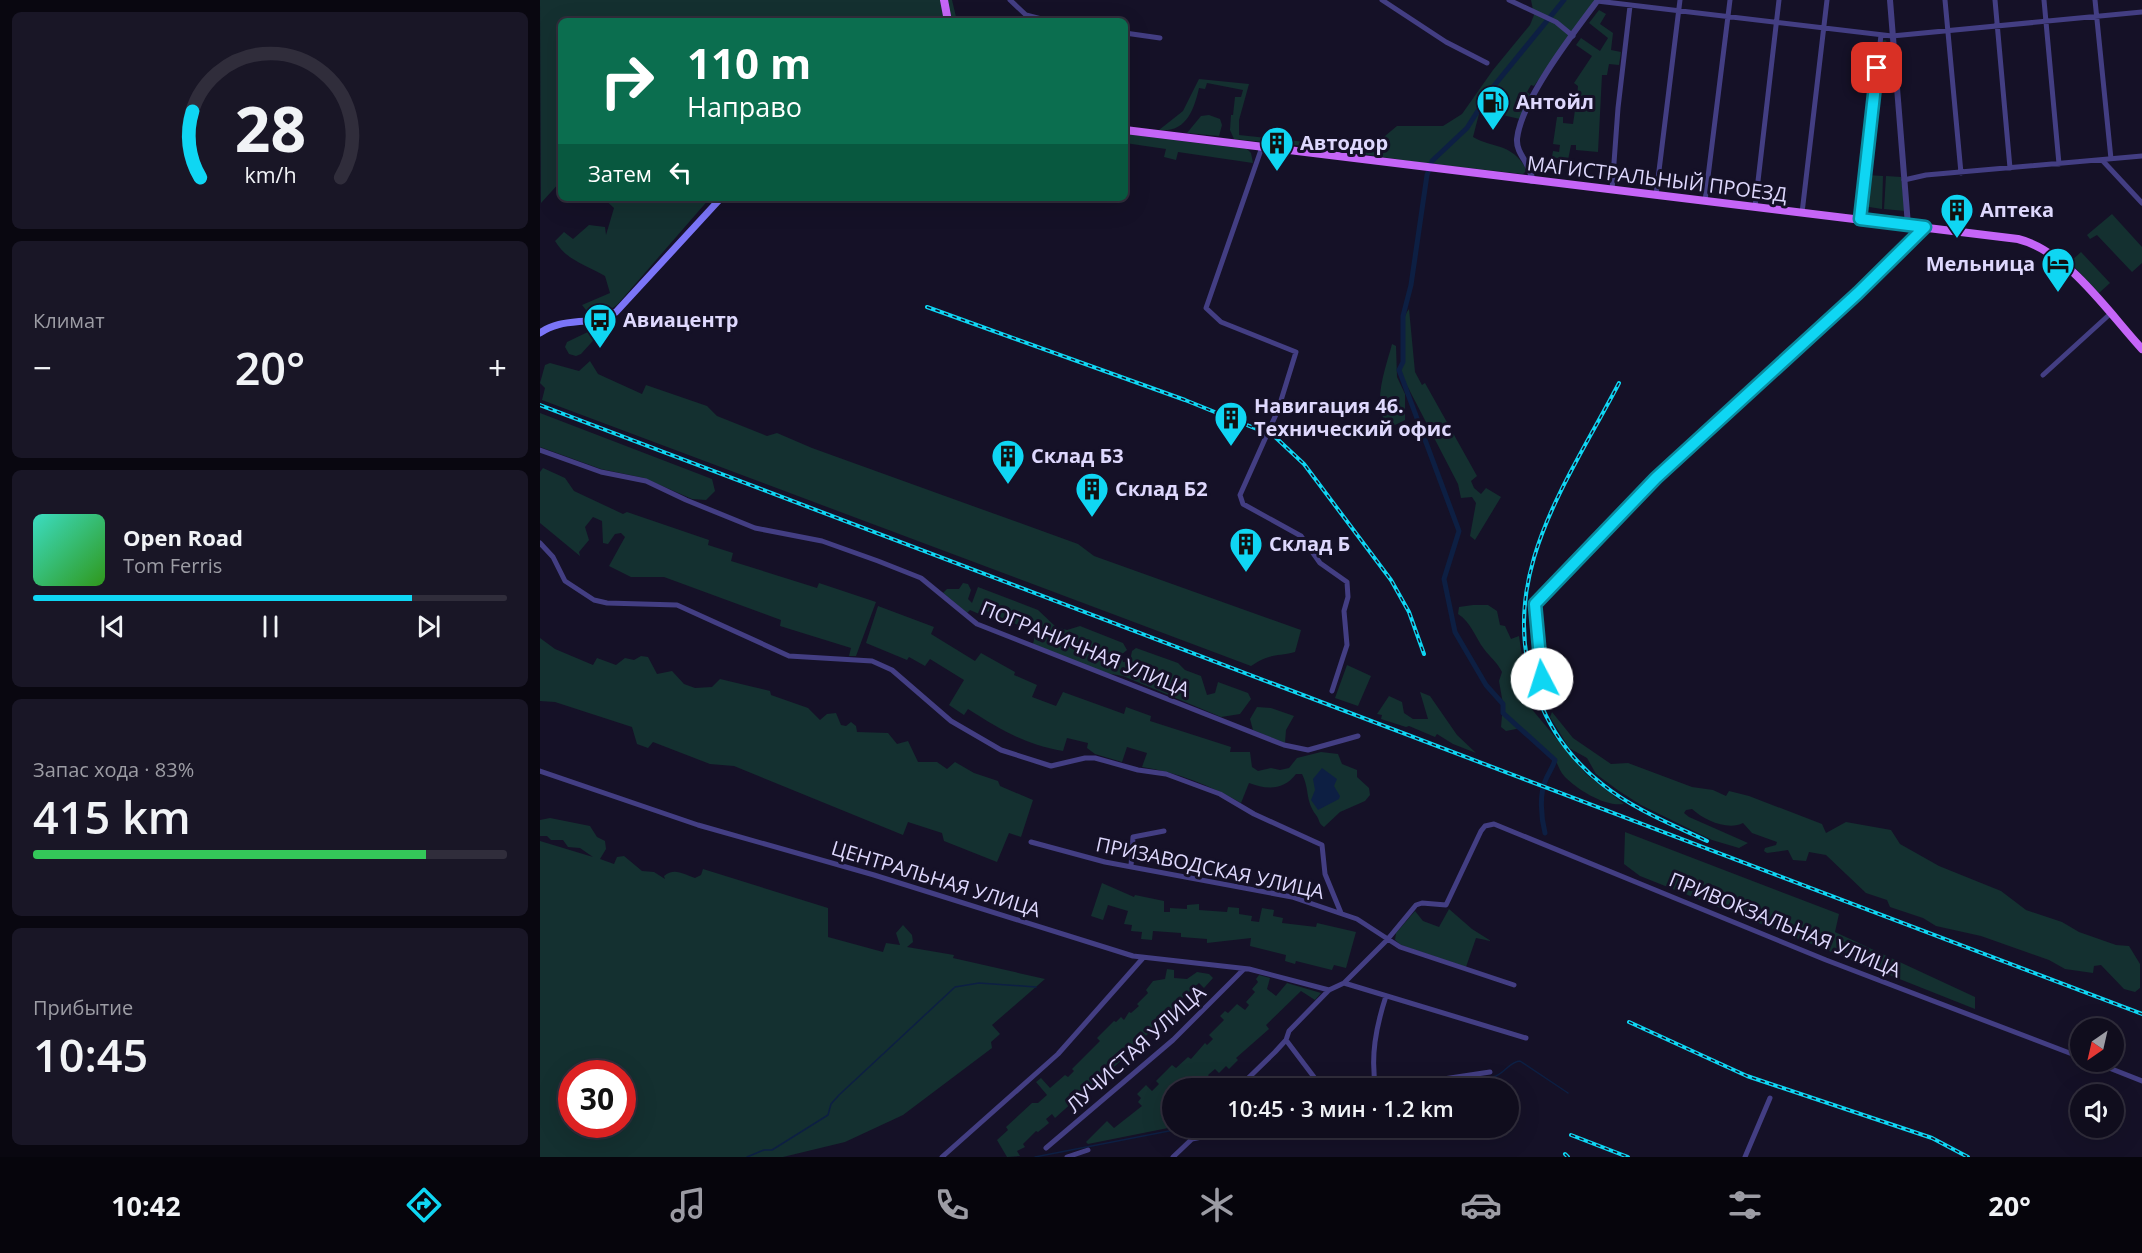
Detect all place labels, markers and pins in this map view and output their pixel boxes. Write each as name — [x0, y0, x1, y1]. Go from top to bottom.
pin — [1851, 42, 1902, 93]
fuel station icon: Антойл — [1475, 84, 1511, 131]
place label: Антойл — [1516, 88, 1594, 115]
building icon: Автодор — [1259, 125, 1295, 172]
place label: Автодор — [1300, 129, 1388, 156]
building icon: Аптека — [1939, 192, 1975, 239]
place label: Аптека — [1980, 196, 2054, 223]
hotel icon: Мельница — [2040, 246, 2076, 293]
place label: Мельница — [1926, 250, 2035, 277]
bus stop icon: Авиацентр — [582, 302, 618, 349]
place label: Авиацентр — [623, 306, 738, 333]
place label: Навигация 46. Технический офис — [1254, 392, 1452, 442]
building icon: Навигация 46. Технический офис — [1213, 400, 1249, 447]
building icon: Склад Б3 — [990, 438, 1026, 485]
place label: Склад Б3 — [1031, 442, 1124, 469]
building icon: Склад Б2 — [1074, 471, 1110, 518]
place label: Склад Б2 — [1115, 475, 1208, 502]
building icon: Склад Б — [1228, 526, 1264, 573]
place label: Склад Б — [1269, 530, 1350, 557]

